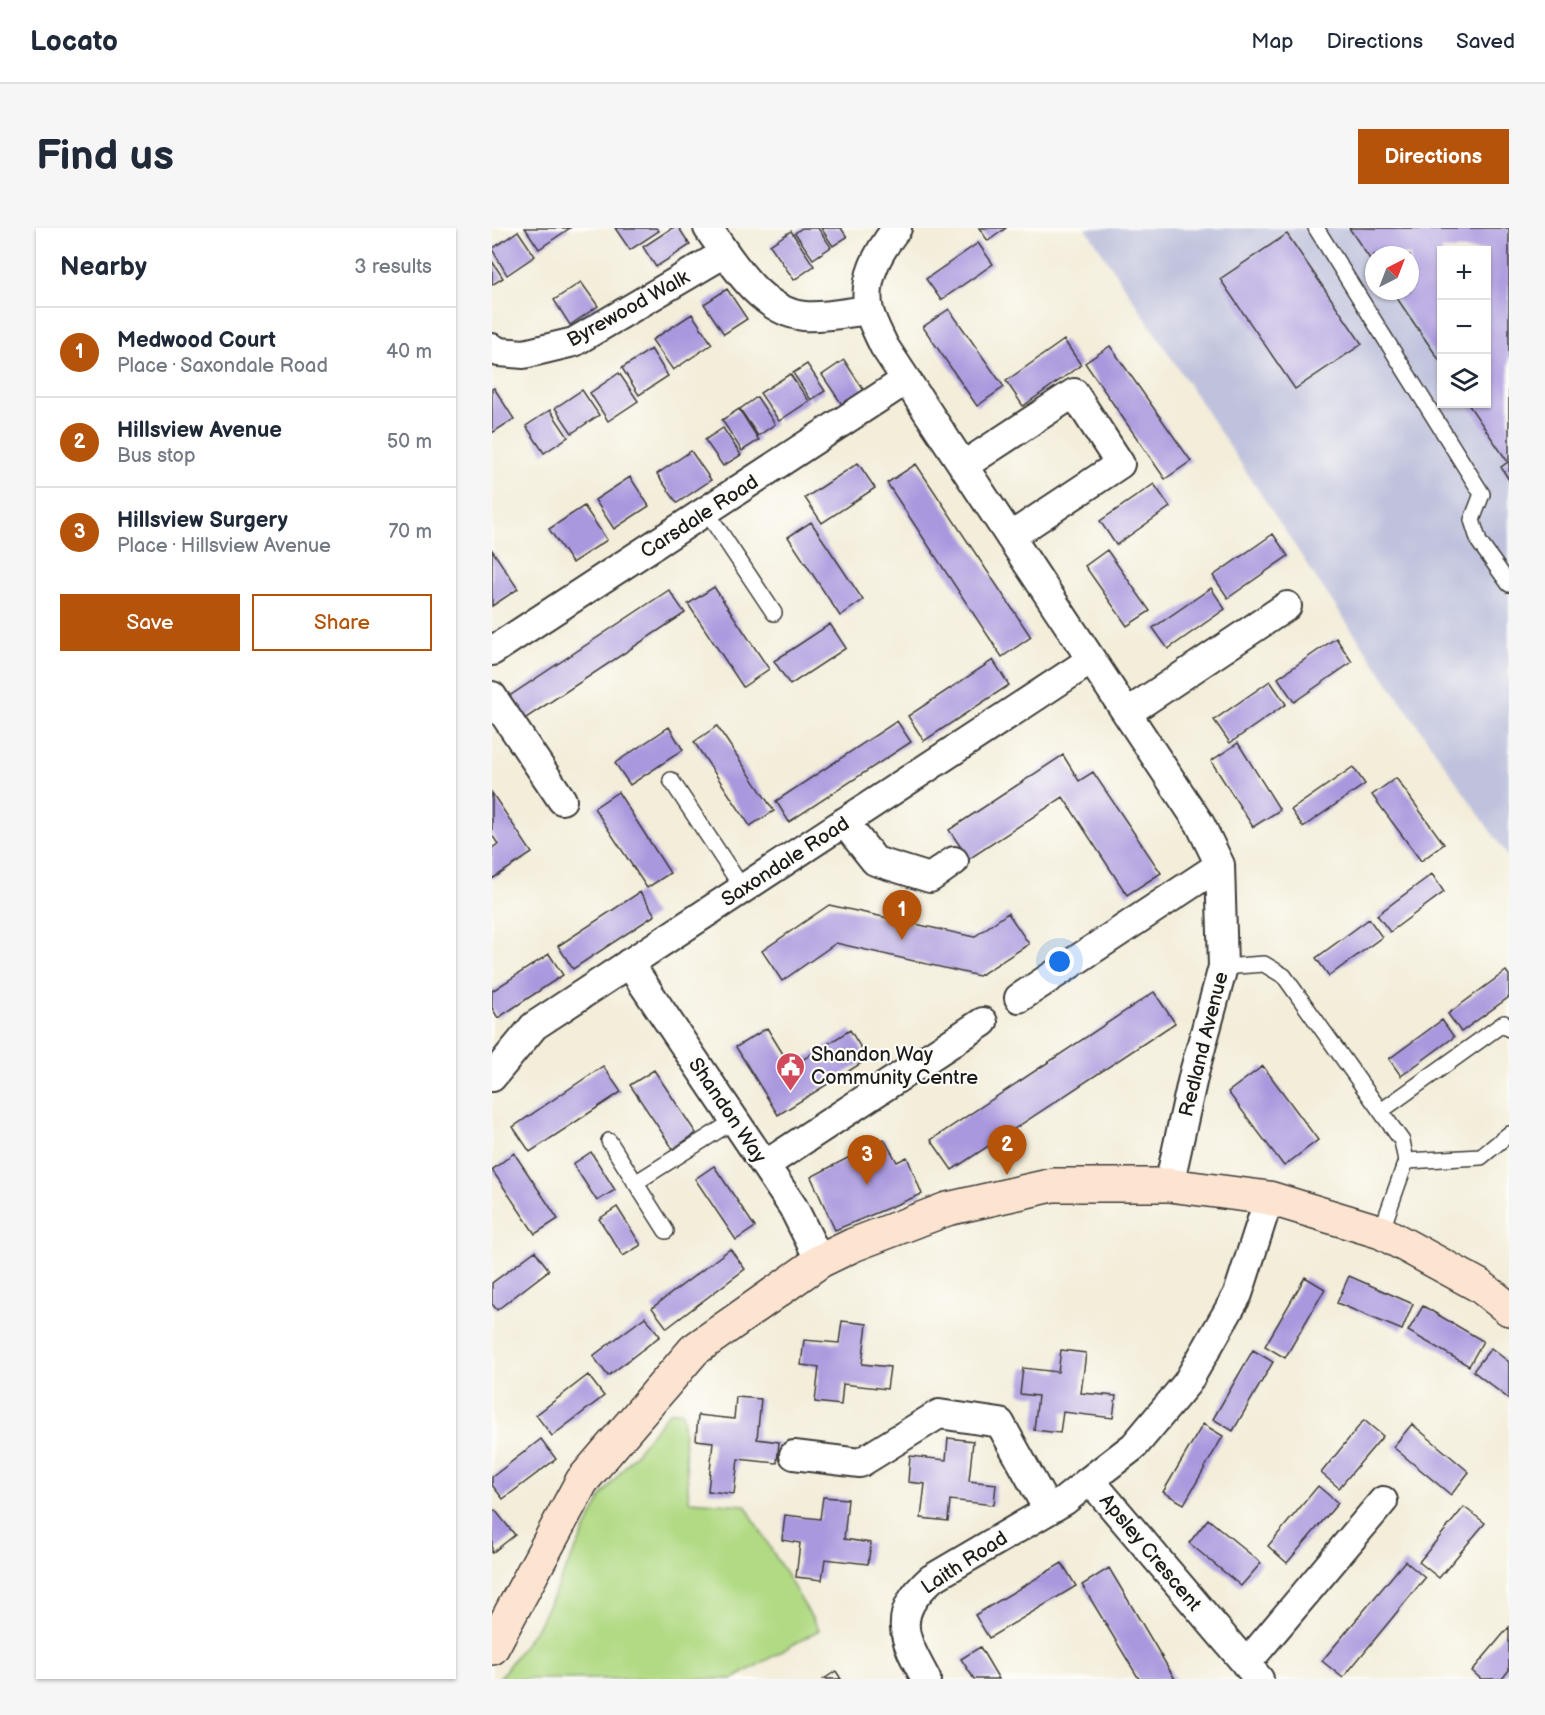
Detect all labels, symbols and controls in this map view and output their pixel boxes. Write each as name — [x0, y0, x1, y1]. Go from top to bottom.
text: Locato — [30, 25, 118, 58]
text: Map — [1251, 29, 1294, 54]
text: Directions — [1327, 29, 1423, 54]
text: Saved — [1456, 29, 1515, 54]
button: Directions — [1358, 129, 1509, 184]
text: Find us — [36, 131, 174, 182]
north arrow — [1365, 246, 1419, 300]
map controls — [1437, 246, 1491, 408]
button: + — [1437, 246, 1491, 300]
text: Nearby — [60, 252, 147, 283]
text: 3 results — [354, 255, 432, 279]
street label: Byrewood Walk — [563, 265, 694, 352]
button: − — [1437, 300, 1491, 354]
text: Medwood Court — [117, 327, 276, 354]
text: 1 — [75, 340, 84, 364]
text: 40 m — [386, 340, 432, 364]
text: Place · Saxondale Road — [117, 354, 328, 378]
button: layers — [1437, 354, 1491, 408]
text: Hillsview Avenue — [117, 417, 282, 444]
text: 2 — [74, 430, 85, 454]
text: 50 m — [387, 430, 432, 454]
text: Bus stop — [117, 444, 196, 468]
street label: Carsdale Road — [636, 470, 763, 564]
text: Hillsview Surgery — [117, 507, 288, 534]
text: 3 — [74, 520, 85, 544]
text: 70 m — [388, 520, 432, 544]
text: Place · Hillsview Avenue — [117, 534, 331, 558]
button: Save — [60, 594, 240, 651]
button: Share — [252, 594, 432, 651]
street label: Saxondale Road — [717, 812, 854, 912]
pin: 1 — [882, 890, 922, 940]
your location — [1045, 947, 1074, 976]
street label: Redland Avenue — [1174, 969, 1234, 1119]
place label: Shandon Way Community Centre — [811, 1043, 978, 1090]
public building icon: Shandon Way Community Centre — [774, 1050, 806, 1092]
street label: Shandon Way — [683, 1053, 771, 1168]
pin: 2 — [988, 1126, 1026, 1175]
pin: 3 — [848, 1136, 886, 1185]
street label: Apsley Crescent — [1094, 1489, 1206, 1616]
street label: Laith Road — [917, 1526, 1012, 1600]

